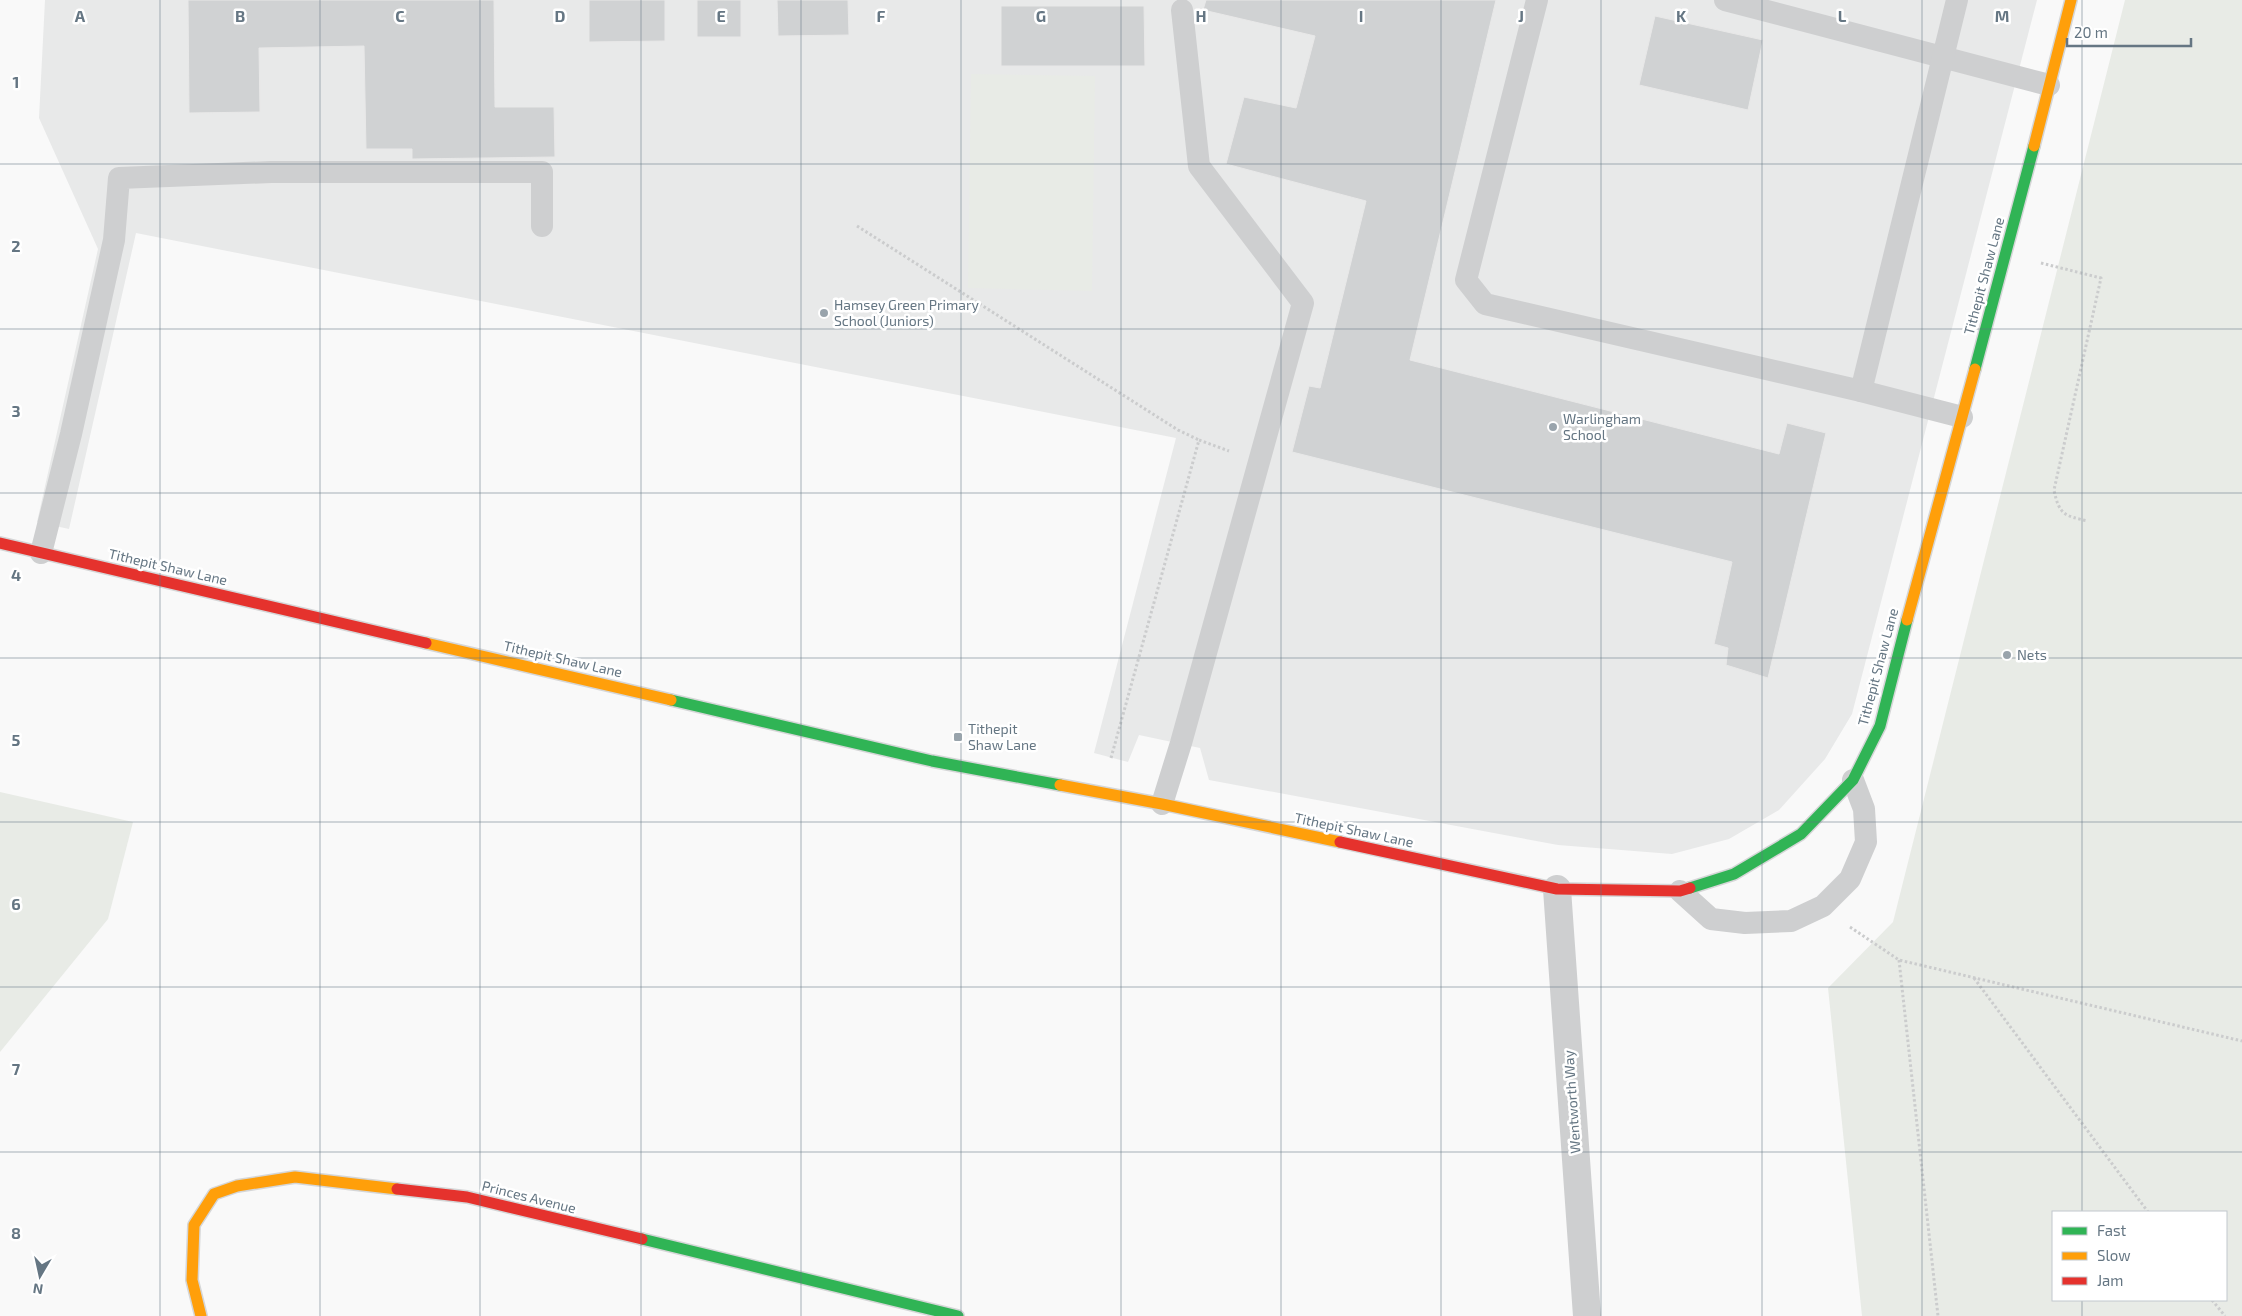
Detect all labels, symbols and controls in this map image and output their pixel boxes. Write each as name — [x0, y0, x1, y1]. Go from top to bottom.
text: A — [75, 6, 86, 25]
text: B — [235, 6, 245, 25]
text: C — [395, 6, 405, 25]
text: D — [555, 6, 566, 25]
text: E — [716, 6, 726, 25]
text: F — [877, 6, 886, 25]
text: G — [1036, 6, 1046, 25]
text: H — [1195, 6, 1207, 25]
text: I — [1359, 6, 1363, 25]
text: J — [1518, 6, 1524, 25]
text: K — [1676, 6, 1687, 25]
text: L — [1838, 6, 1847, 25]
text: M — [1995, 6, 2009, 25]
scale bar — [2067, 15, 2191, 47]
text: 20 m — [2074, 23, 2108, 41]
text: 1 — [13, 72, 19, 91]
street label: Tithepit Shaw Lane — [1960, 215, 2007, 337]
text: 2 — [11, 236, 21, 255]
place label: Hamsey Green Primary School (Juniors) — [834, 296, 980, 329]
marker: Hamsey Green Primary School (Juniors) — [818, 307, 830, 319]
text: 3 — [11, 401, 21, 420]
place label: Warlingham School — [1563, 410, 1641, 443]
marker: Warlingham School — [1547, 421, 1559, 433]
street label: Tithepit Shaw Lane — [107, 545, 229, 588]
text: 4 — [11, 565, 21, 584]
street label: Tithepit Shaw Lane — [1854, 606, 1901, 728]
street label: Tithepit Shaw Lane — [502, 637, 624, 680]
place label: Nets — [2017, 646, 2047, 663]
marker: Nets — [2001, 649, 2013, 661]
place label: Tithepit Shaw Lane — [968, 720, 1037, 753]
text: 5 — [12, 730, 21, 749]
marker: Tithepit Shaw Lane — [952, 731, 964, 743]
street label: Tithepit Shaw Lane — [1293, 809, 1415, 850]
text: 6 — [11, 894, 21, 913]
street label: Wentworth Way — [1559, 1049, 1584, 1154]
text: 7 — [12, 1059, 21, 1078]
street label: Princes Avenue — [480, 1177, 578, 1216]
legend — [2052, 1211, 2227, 1301]
text: Fast — [2097, 1221, 2127, 1239]
text: 8 — [11, 1223, 21, 1242]
text: Slow — [2097, 1246, 2131, 1264]
north arrow — [15, 1251, 65, 1301]
text: Jam — [2097, 1271, 2123, 1289]
text: N — [32, 1280, 44, 1299]

